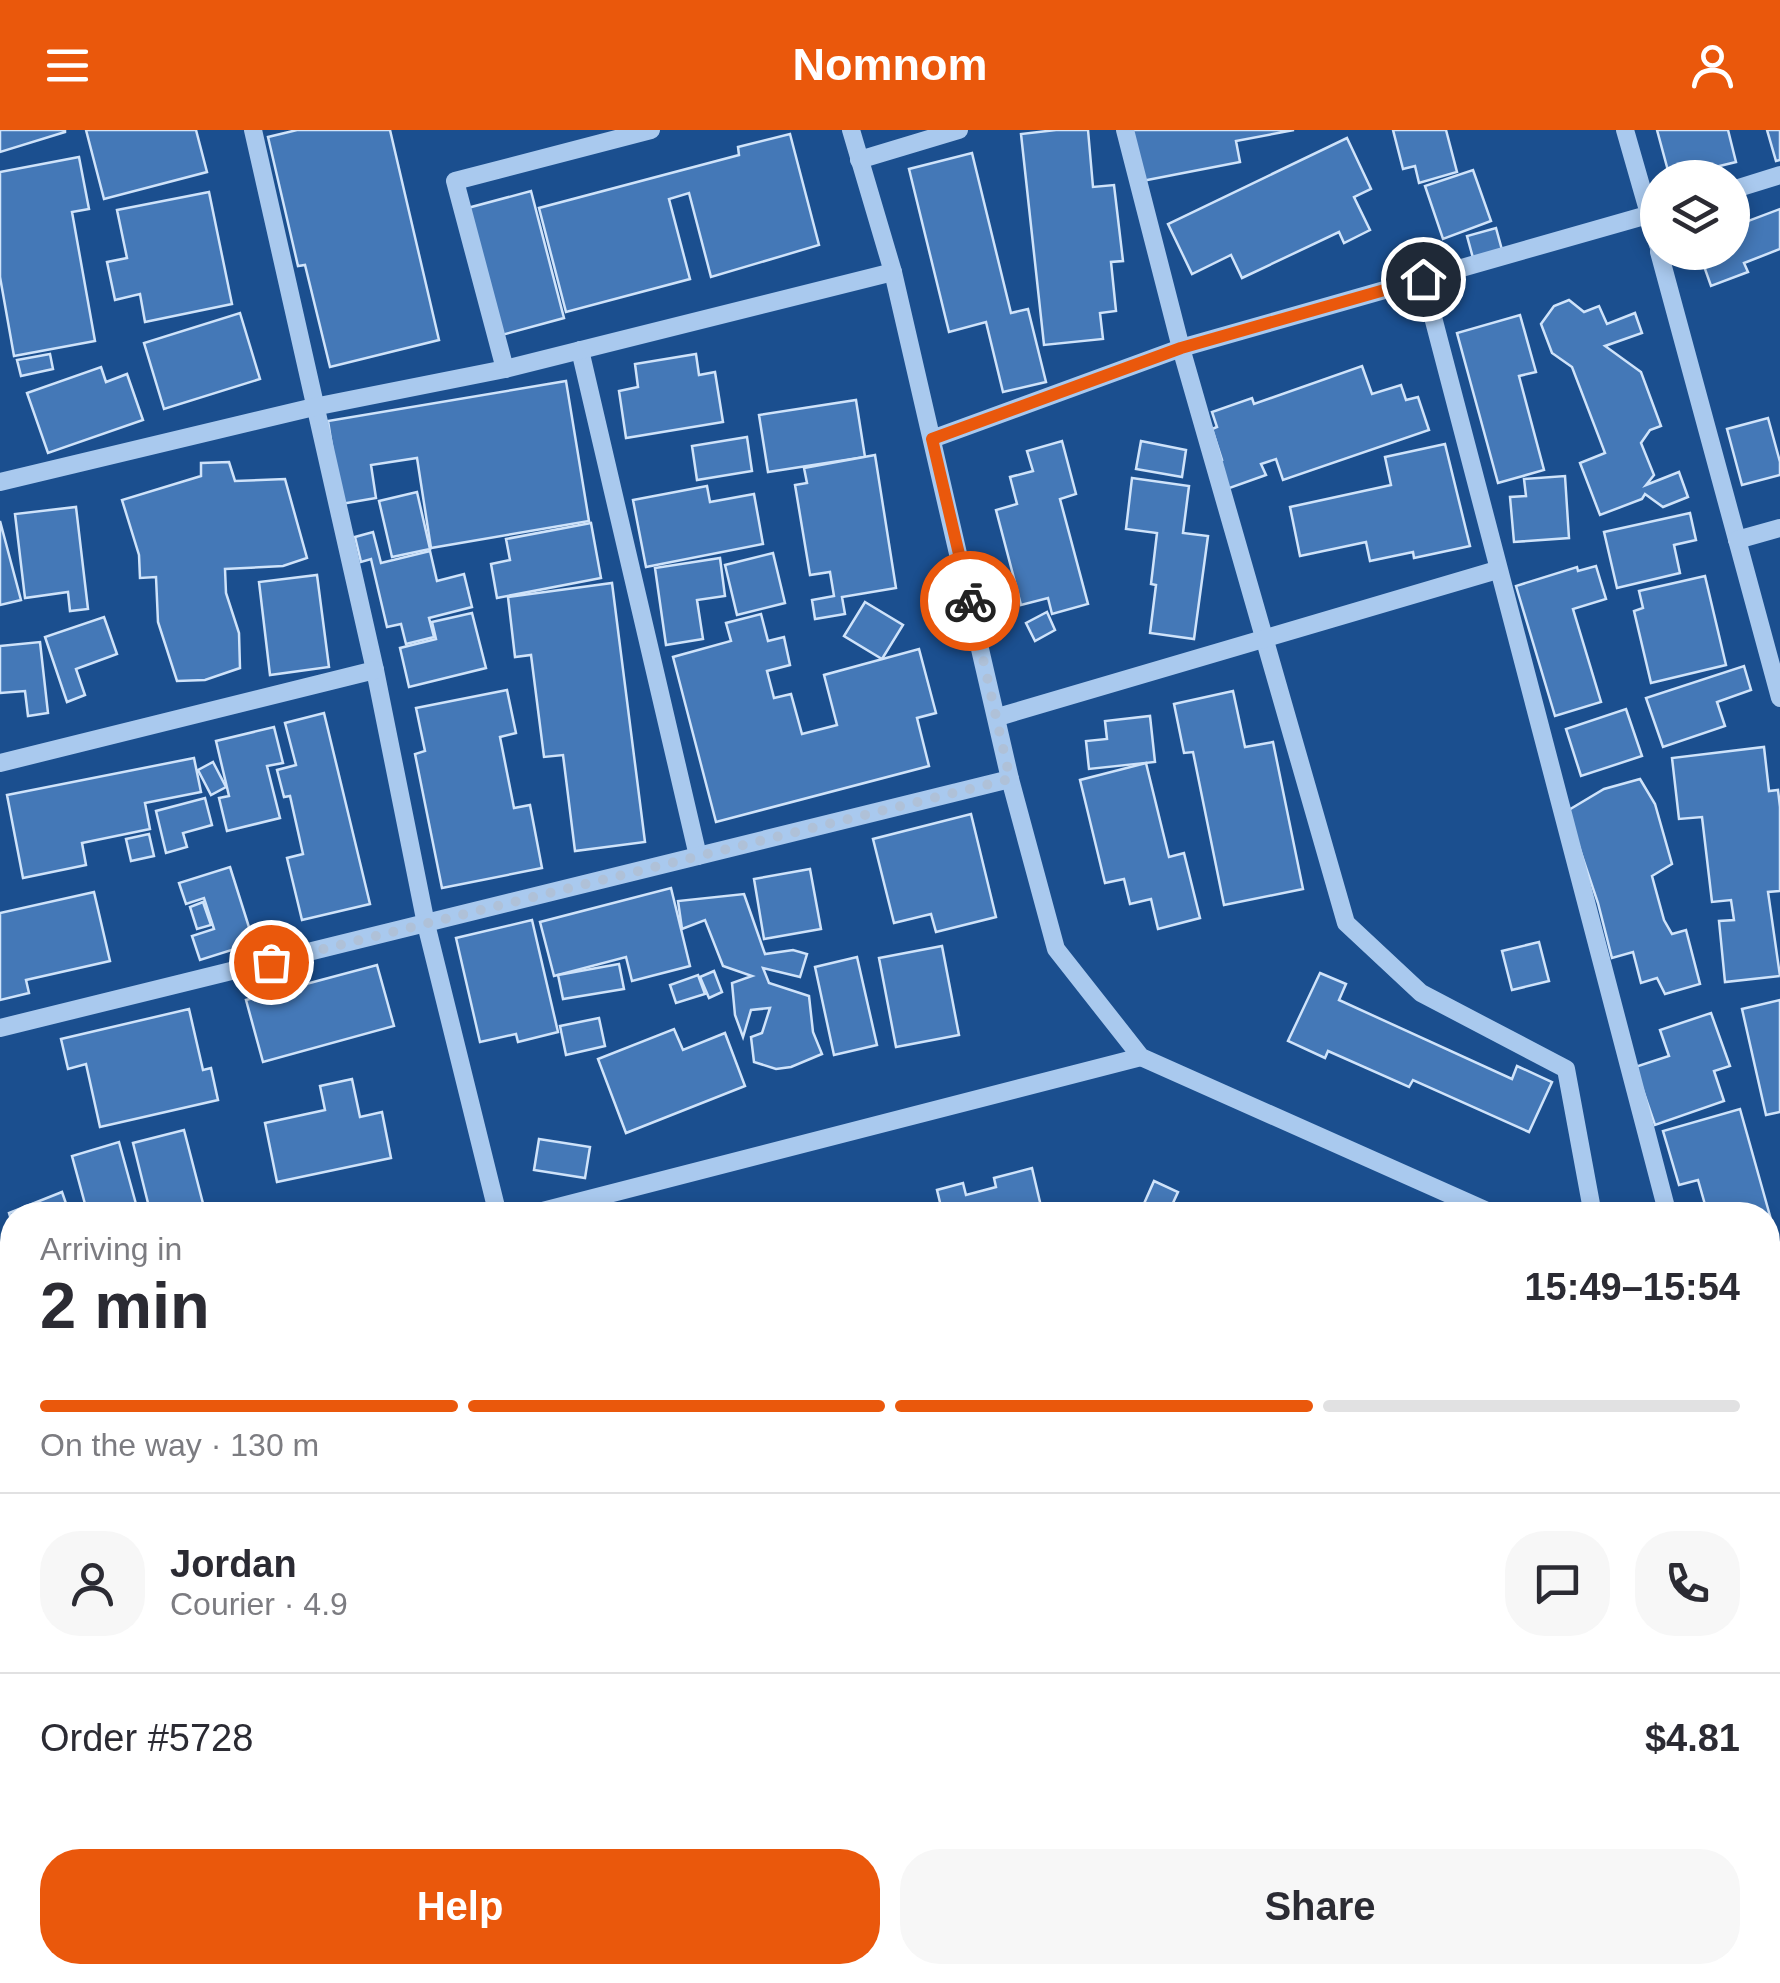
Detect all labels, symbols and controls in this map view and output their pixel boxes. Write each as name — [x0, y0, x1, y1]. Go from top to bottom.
icon: menu — [40, 38, 95, 93]
icon: person — [1685, 38, 1740, 93]
text: Nomnom — [793, 39, 988, 90]
map controls — [1640, 160, 1750, 270]
button: layers — [1640, 160, 1750, 270]
pin — [1381, 237, 1466, 322]
icon: home — [1396, 252, 1451, 307]
courier — [920, 551, 1020, 651]
icon: bike — [943, 574, 998, 629]
pin — [229, 920, 314, 1005]
icon: bag — [244, 935, 299, 990]
text: Arriving in — [40, 1231, 182, 1267]
text: 15:49–15:54 — [1524, 1266, 1740, 1308]
text: 2 min — [40, 1269, 210, 1342]
text: On the way · 130 m — [40, 1427, 319, 1463]
button: person — [40, 1531, 145, 1636]
button: chat — [1505, 1531, 1610, 1636]
button: phone — [1635, 1531, 1740, 1636]
text: Jordan — [170, 1543, 297, 1585]
text: Courier · 4.9 — [170, 1586, 348, 1622]
text: Order #5728 — [40, 1717, 253, 1759]
text: $4.81 — [1645, 1717, 1740, 1759]
button: Help — [40, 1849, 880, 1964]
button: Share — [900, 1849, 1740, 1964]

